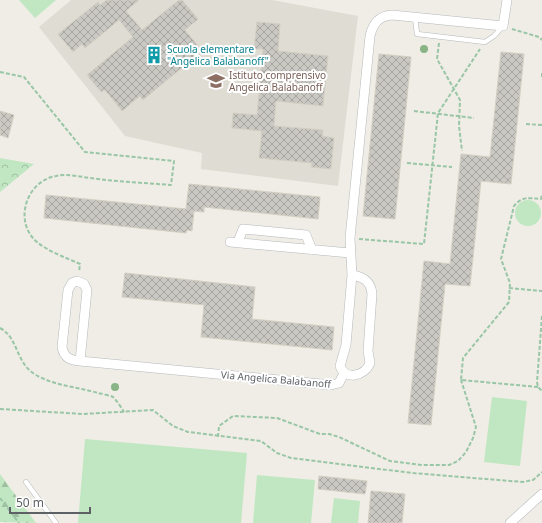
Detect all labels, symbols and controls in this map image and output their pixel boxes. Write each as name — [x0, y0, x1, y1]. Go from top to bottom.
place label: Scuola elementare "Angelica Balabanoff" — [167, 42, 269, 68]
building icon: Scuola elementare "Angelica Balabanoff" — [144, 45, 164, 65]
place label: Istituto comprensivo Angelica Balabanoff — [229, 68, 326, 94]
school or university icon: Istituto comprensivo Angelica Balabanoff — [206, 71, 226, 91]
street label: Via Angelica Balabanoff — [220, 367, 333, 391]
scale bar — [10, 489, 90, 515]
text: 50 m — [16, 494, 44, 511]

